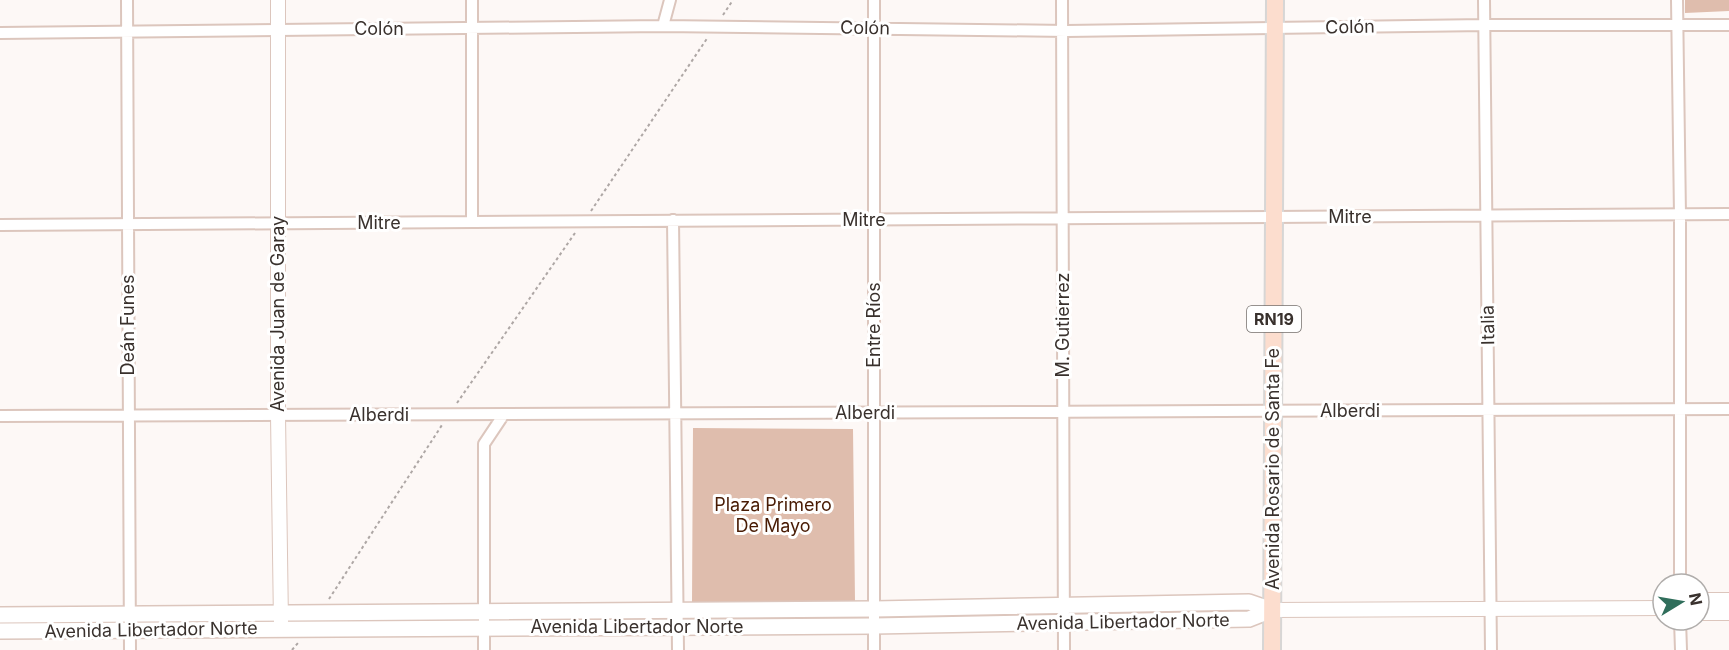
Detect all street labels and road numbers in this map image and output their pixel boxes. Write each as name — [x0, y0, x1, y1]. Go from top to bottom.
street label: Colón — [1325, 16, 1375, 37]
street label: Colón — [840, 17, 890, 38]
street label: Colón — [354, 18, 404, 39]
street label: Mitre — [1328, 206, 1372, 227]
street label: Mitre — [842, 209, 886, 230]
street label: Mitre — [357, 212, 401, 233]
street label: Avenida Juan de Garay — [267, 216, 288, 412]
street label: M. Gutierrez — [1052, 272, 1073, 378]
street label: Deán Funes — [117, 275, 138, 375]
street label: Entre Ríos — [863, 282, 884, 368]
street label: Italia — [1477, 305, 1498, 345]
road number: RN19 — [1247, 306, 1301, 332]
street label: Avenida Rosario de Santa Fe — [1262, 348, 1283, 590]
street label: Alberdi — [1320, 400, 1380, 421]
street label: Alberdi — [835, 402, 895, 423]
street label: Alberdi — [349, 404, 409, 425]
street label: Avenida Libertador Norte — [1016, 609, 1230, 634]
street label: Avenida Libertador Norte — [530, 616, 744, 637]
street label: Avenida Libertador Norte — [44, 617, 258, 642]

